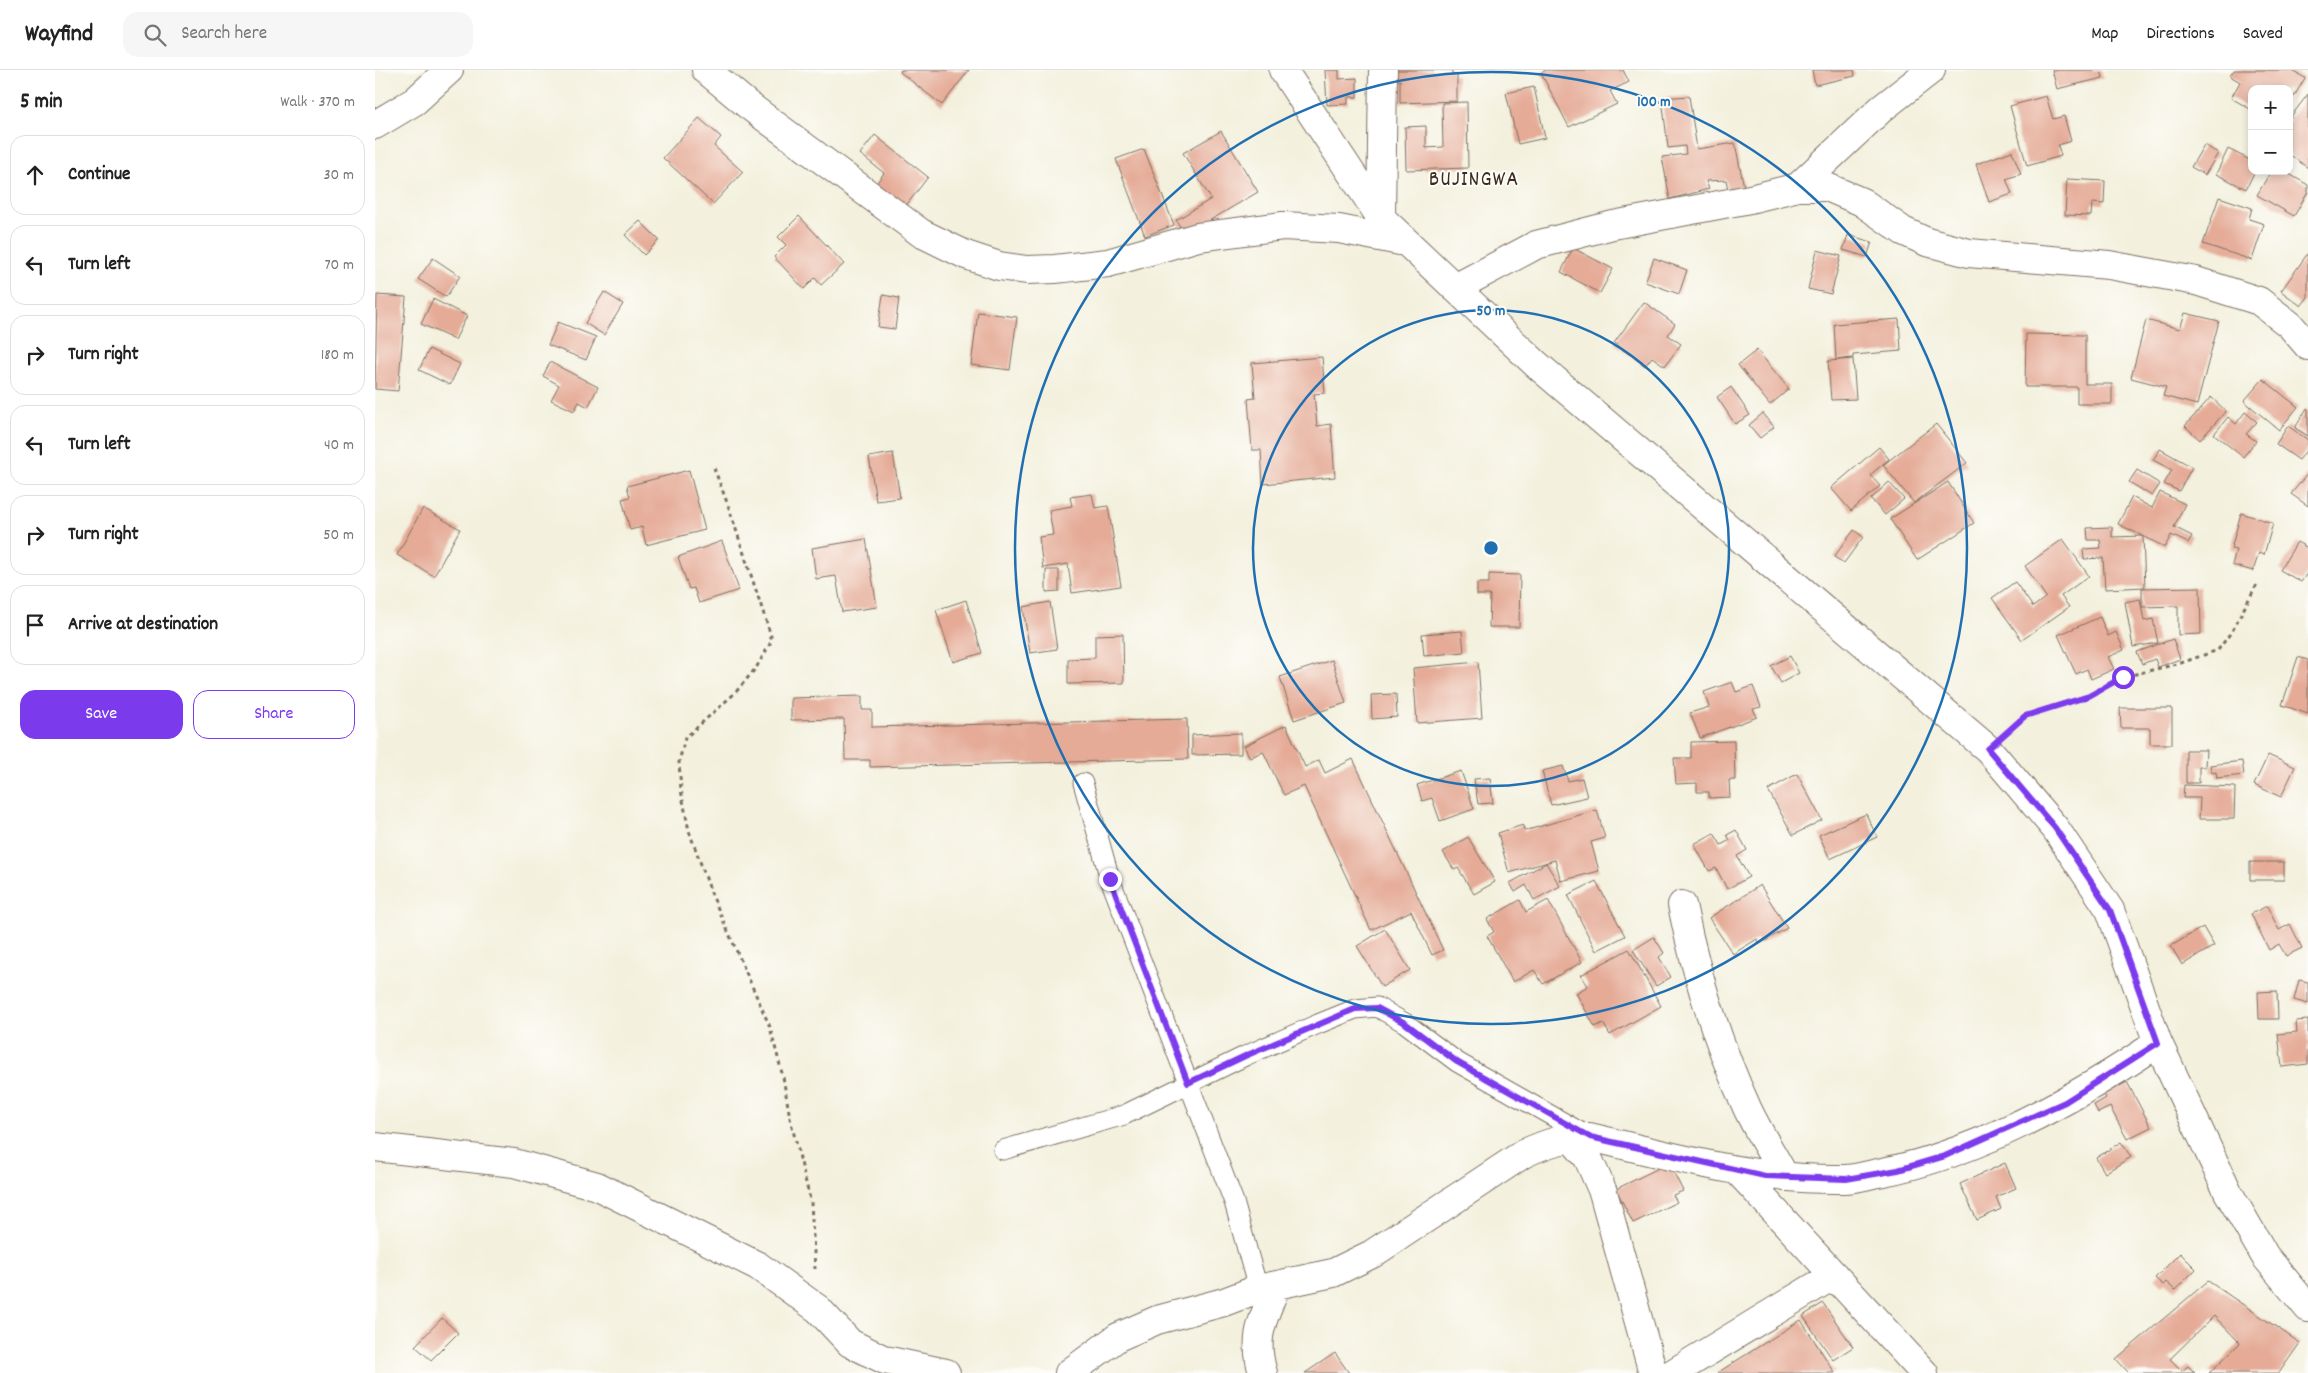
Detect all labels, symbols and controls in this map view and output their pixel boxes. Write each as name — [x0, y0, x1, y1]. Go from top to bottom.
search box — [123, 12, 473, 57]
text: Wayfind — [25, 18, 93, 52]
icon: search — [141, 21, 169, 49]
text: Search here — [181, 21, 267, 48]
text: Map — [2091, 22, 2118, 47]
text: Directions — [2146, 22, 2215, 47]
text: Saved — [2243, 22, 2283, 47]
map controls — [2248, 85, 2293, 175]
button: + — [2248, 85, 2293, 130]
text: 5 min — [20, 88, 63, 118]
text: Walk · 370 m — [280, 91, 355, 114]
text: 100 m — [1637, 92, 1671, 114]
button: − — [2248, 130, 2293, 175]
icon: ahead — [21, 161, 49, 189]
text: Continue — [68, 162, 130, 189]
text: 30 m — [324, 164, 354, 187]
district label: BUJINGWA — [1429, 165, 1519, 196]
icon: left — [21, 251, 49, 279]
text: Turn left — [68, 252, 131, 279]
text: 70 m — [324, 254, 354, 277]
text: 50 m — [1477, 301, 1505, 323]
icon: right — [21, 341, 49, 369]
text: Turn right — [68, 342, 139, 369]
text: 180 m — [321, 344, 354, 367]
icon: left — [21, 431, 49, 459]
text: Turn left — [68, 432, 131, 459]
text: 40 m — [324, 434, 354, 457]
icon: right — [21, 521, 49, 549]
text: Turn right — [68, 522, 139, 549]
text: 50 m — [323, 524, 354, 547]
centre of rings — [1482, 539, 1500, 557]
icon: arrive — [21, 611, 49, 639]
text: Arrive at destination — [68, 612, 218, 639]
route start — [2112, 666, 2135, 689]
button: Save — [20, 690, 183, 739]
button: Share — [193, 690, 355, 739]
route end — [1099, 868, 1122, 891]

